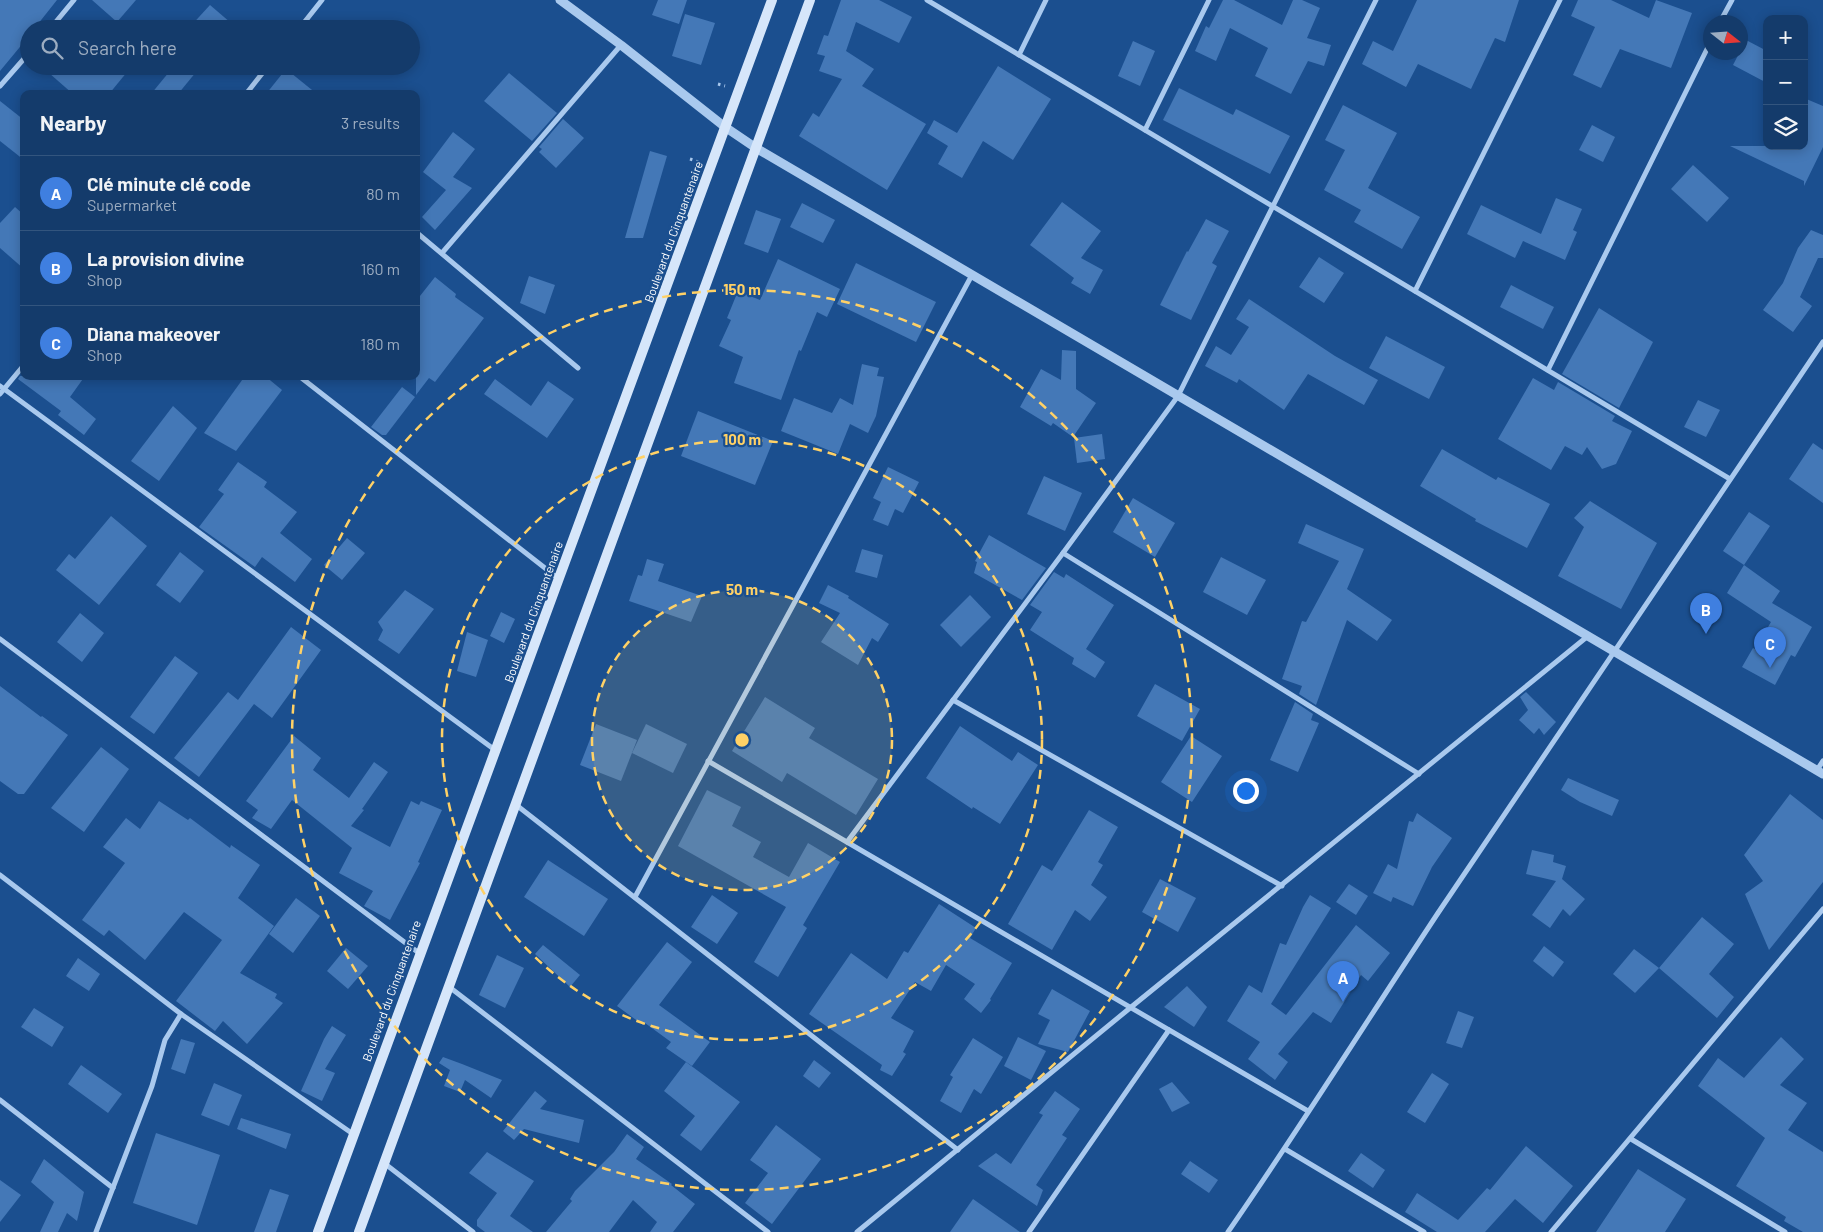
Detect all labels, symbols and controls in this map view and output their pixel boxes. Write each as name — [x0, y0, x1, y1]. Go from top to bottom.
north arrow — [1703, 15, 1748, 60]
map controls — [1763, 15, 1808, 150]
button: + — [1763, 15, 1808, 60]
search box — [20, 20, 420, 75]
icon: search — [38, 34, 66, 62]
text: Search here — [78, 36, 177, 59]
button: − — [1763, 60, 1808, 105]
button: layers — [1763, 105, 1808, 150]
text: Nearby — [40, 110, 106, 135]
text: 3 results — [341, 113, 400, 132]
street label: Boulevard du Cinquantenaire — [641, 159, 705, 304]
text: Clé minute clé code — [87, 172, 251, 195]
text: A — [51, 184, 61, 203]
text: 80 m — [366, 184, 400, 203]
text: Supermarket — [87, 195, 177, 214]
text: La provision divine — [87, 247, 245, 270]
text: B — [51, 259, 61, 278]
text: 160 m — [361, 259, 400, 278]
text: Shop — [87, 270, 122, 289]
text: 150 m — [723, 280, 761, 298]
text: Diana makeover — [87, 322, 220, 345]
text: C — [51, 334, 61, 353]
text: 180 m — [361, 334, 400, 353]
text: Shop — [87, 345, 122, 364]
text: 100 m — [723, 430, 761, 448]
street label: Boulevard du Cinquantenaire — [501, 539, 565, 684]
text: 50 m — [726, 580, 758, 598]
pin: B — [1690, 593, 1722, 634]
pin: C — [1754, 627, 1786, 668]
centre of rings — [733, 731, 751, 749]
your location — [1233, 778, 1259, 804]
street label: Boulevard du Cinquantenaire — [359, 918, 423, 1063]
pin: A — [1327, 961, 1359, 1002]

